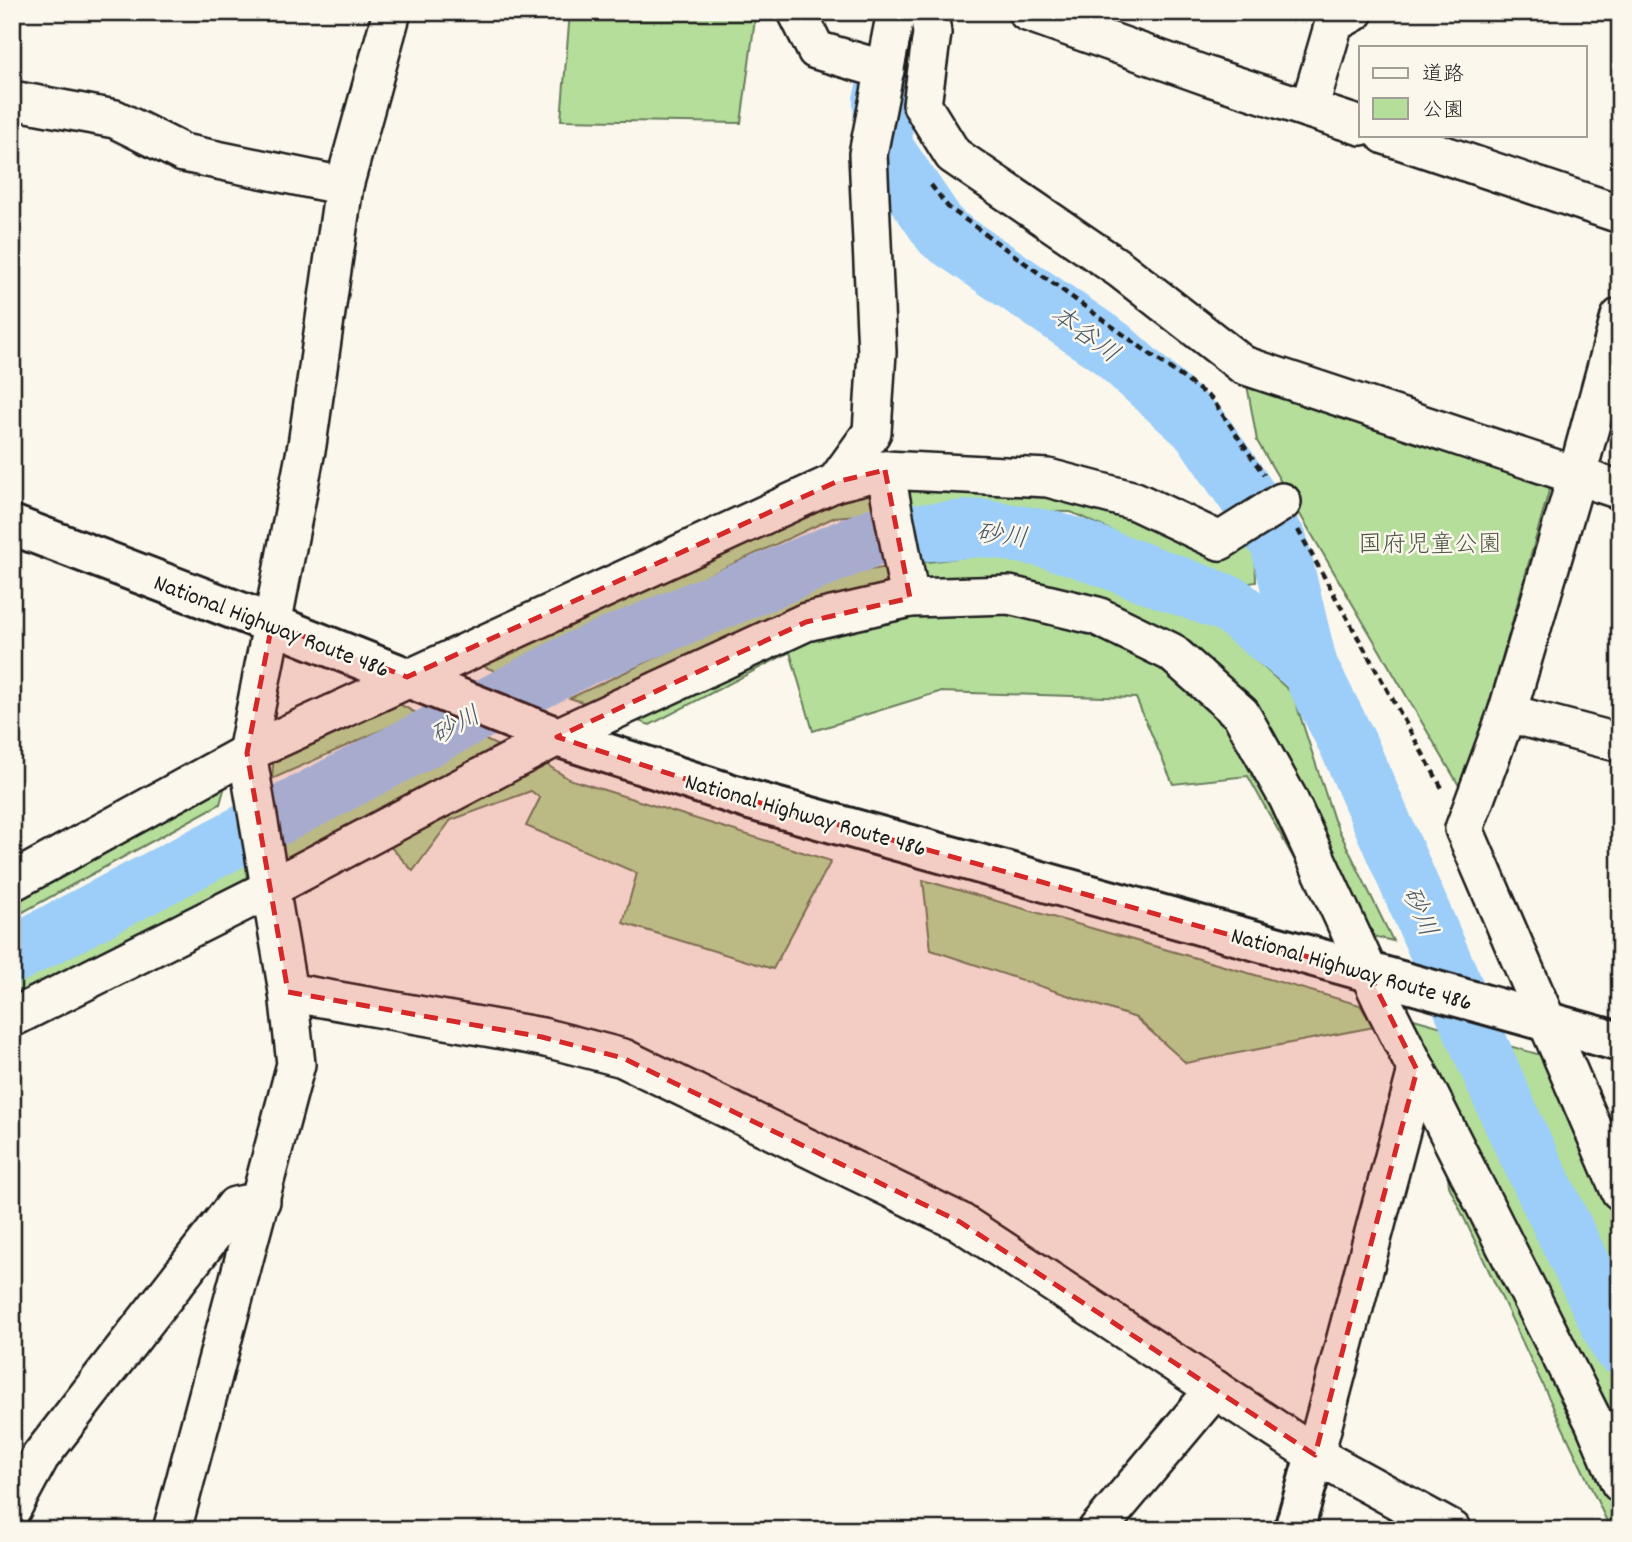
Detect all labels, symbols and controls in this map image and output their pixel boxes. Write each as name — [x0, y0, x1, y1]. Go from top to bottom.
legend — [1359, 46, 1586, 136]
text: 道路 — [1422, 61, 1464, 91]
text: 公園 — [1422, 97, 1464, 127]
water label: 本谷川 — [1042, 298, 1126, 374]
water label: 砂川 — [974, 516, 1030, 559]
park label: 国府児童公園 — [1358, 529, 1502, 563]
street label: National Highway Route 486 — [148, 567, 394, 688]
water label: 砂川 — [425, 699, 488, 756]
street label: National Highway Route 486 — [680, 766, 930, 868]
water label: 砂川 — [1391, 881, 1445, 944]
street label: National Highway Route 486 — [1226, 920, 1476, 1022]

